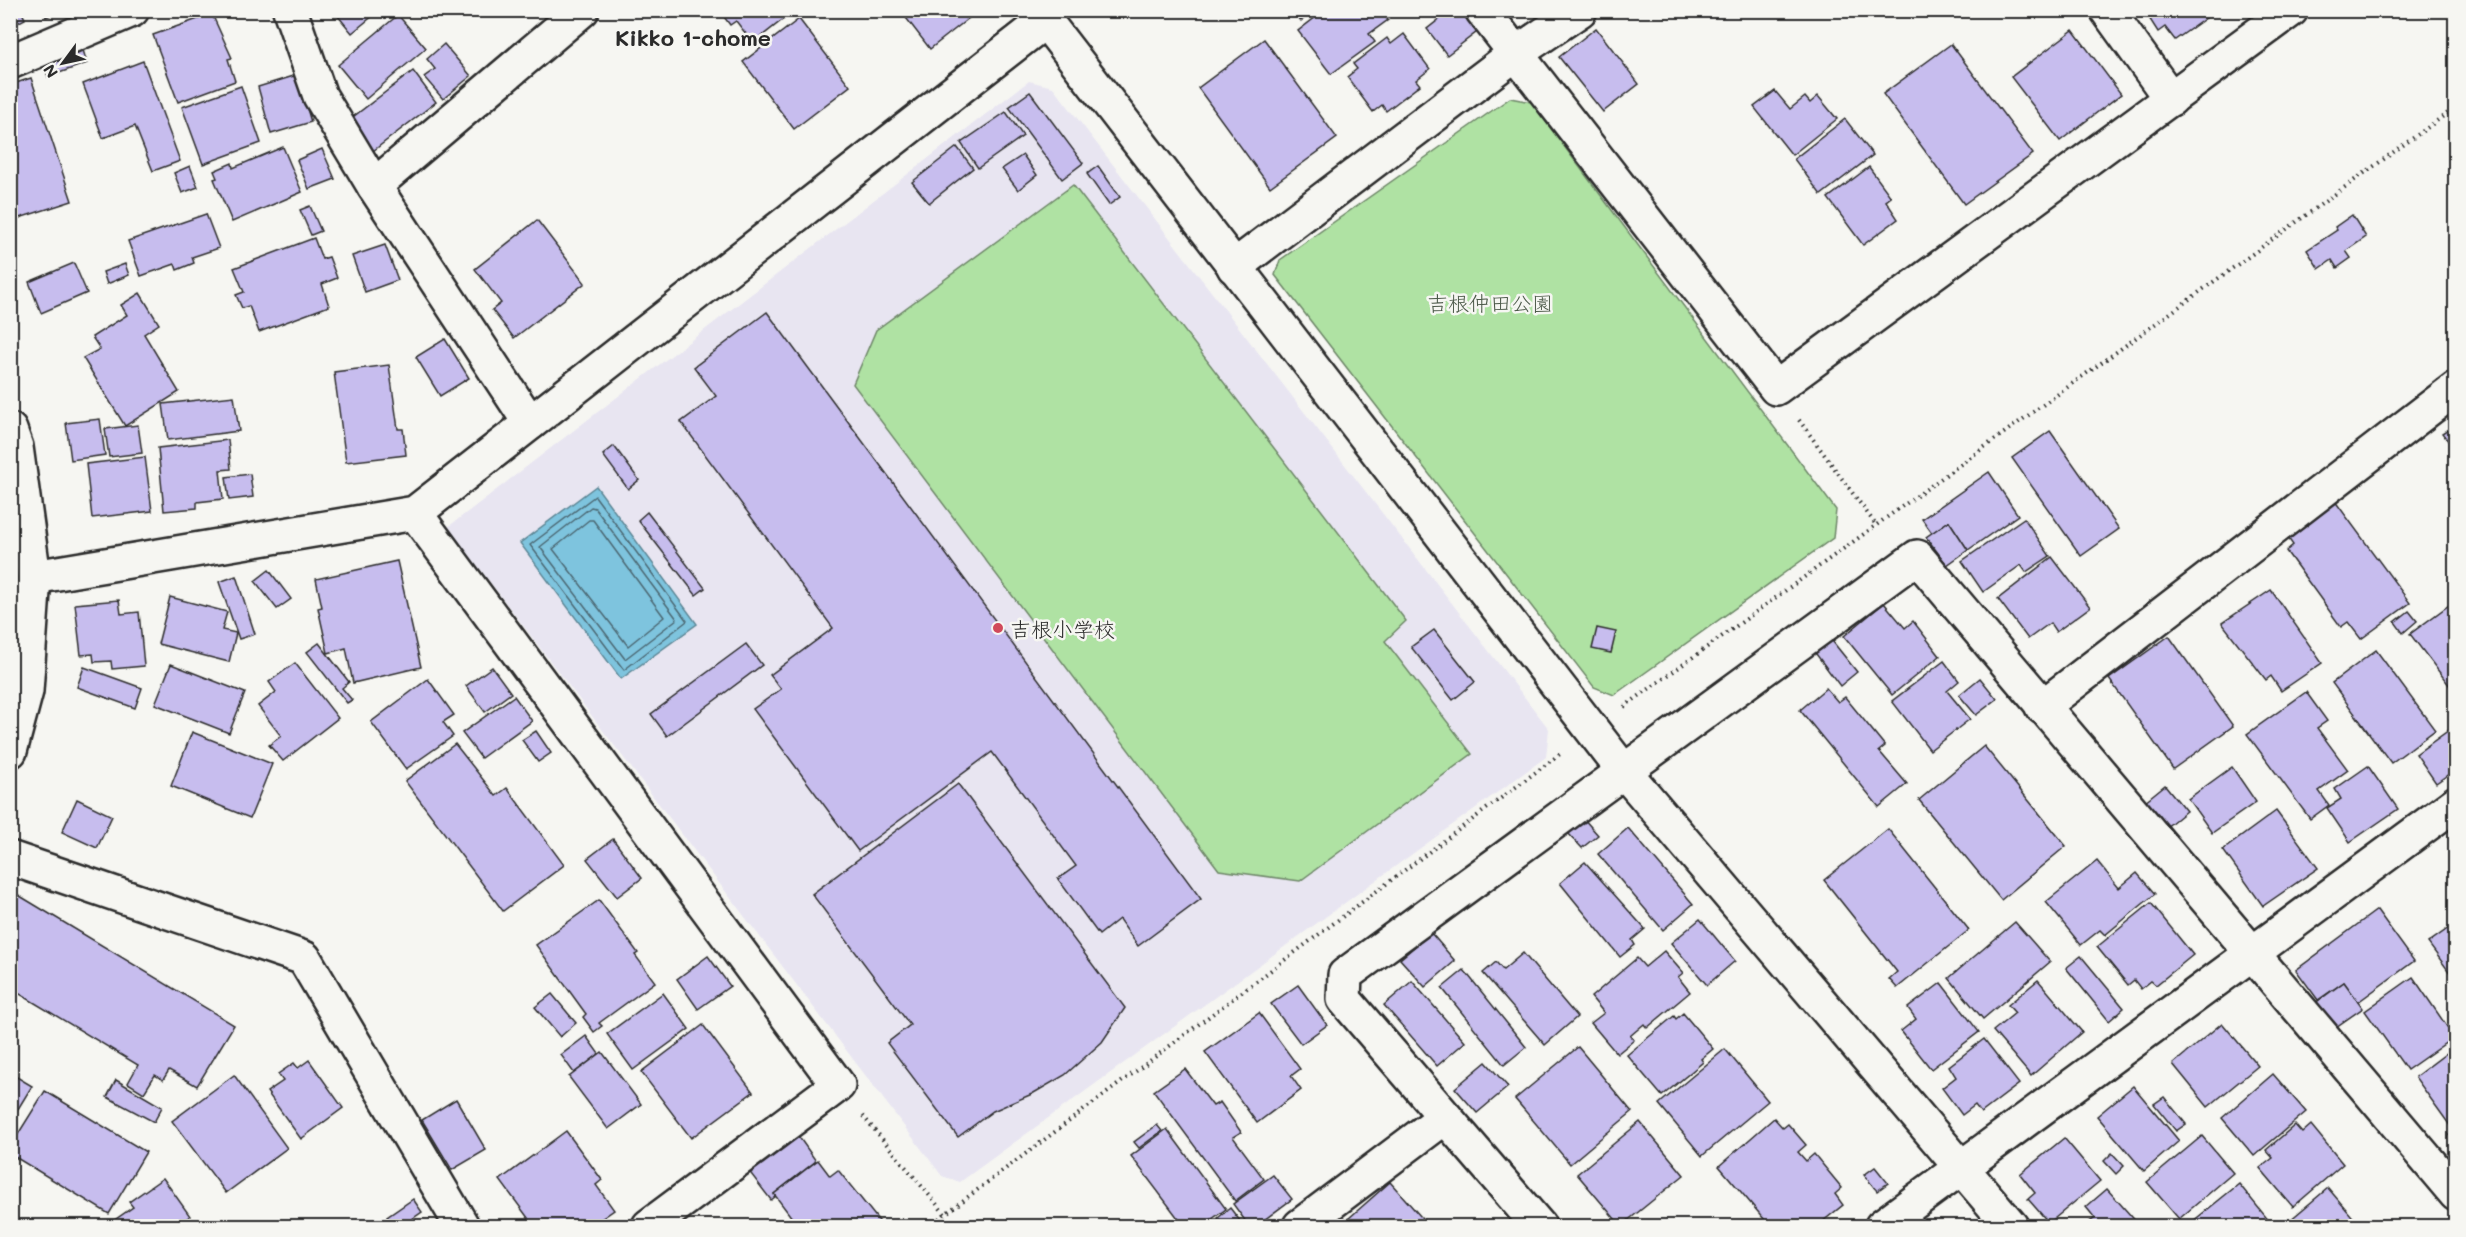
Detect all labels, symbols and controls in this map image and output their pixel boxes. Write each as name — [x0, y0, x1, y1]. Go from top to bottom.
district label: Kikko 1-chome — [615, 23, 771, 52]
north arrow — [33, 33, 93, 93]
text: N — [38, 61, 62, 82]
park label: 吉根仲田公園 — [1427, 289, 1553, 316]
place label: 吉根小学校 — [1010, 615, 1115, 642]
marker: 吉根小学校 — [991, 621, 1005, 635]

